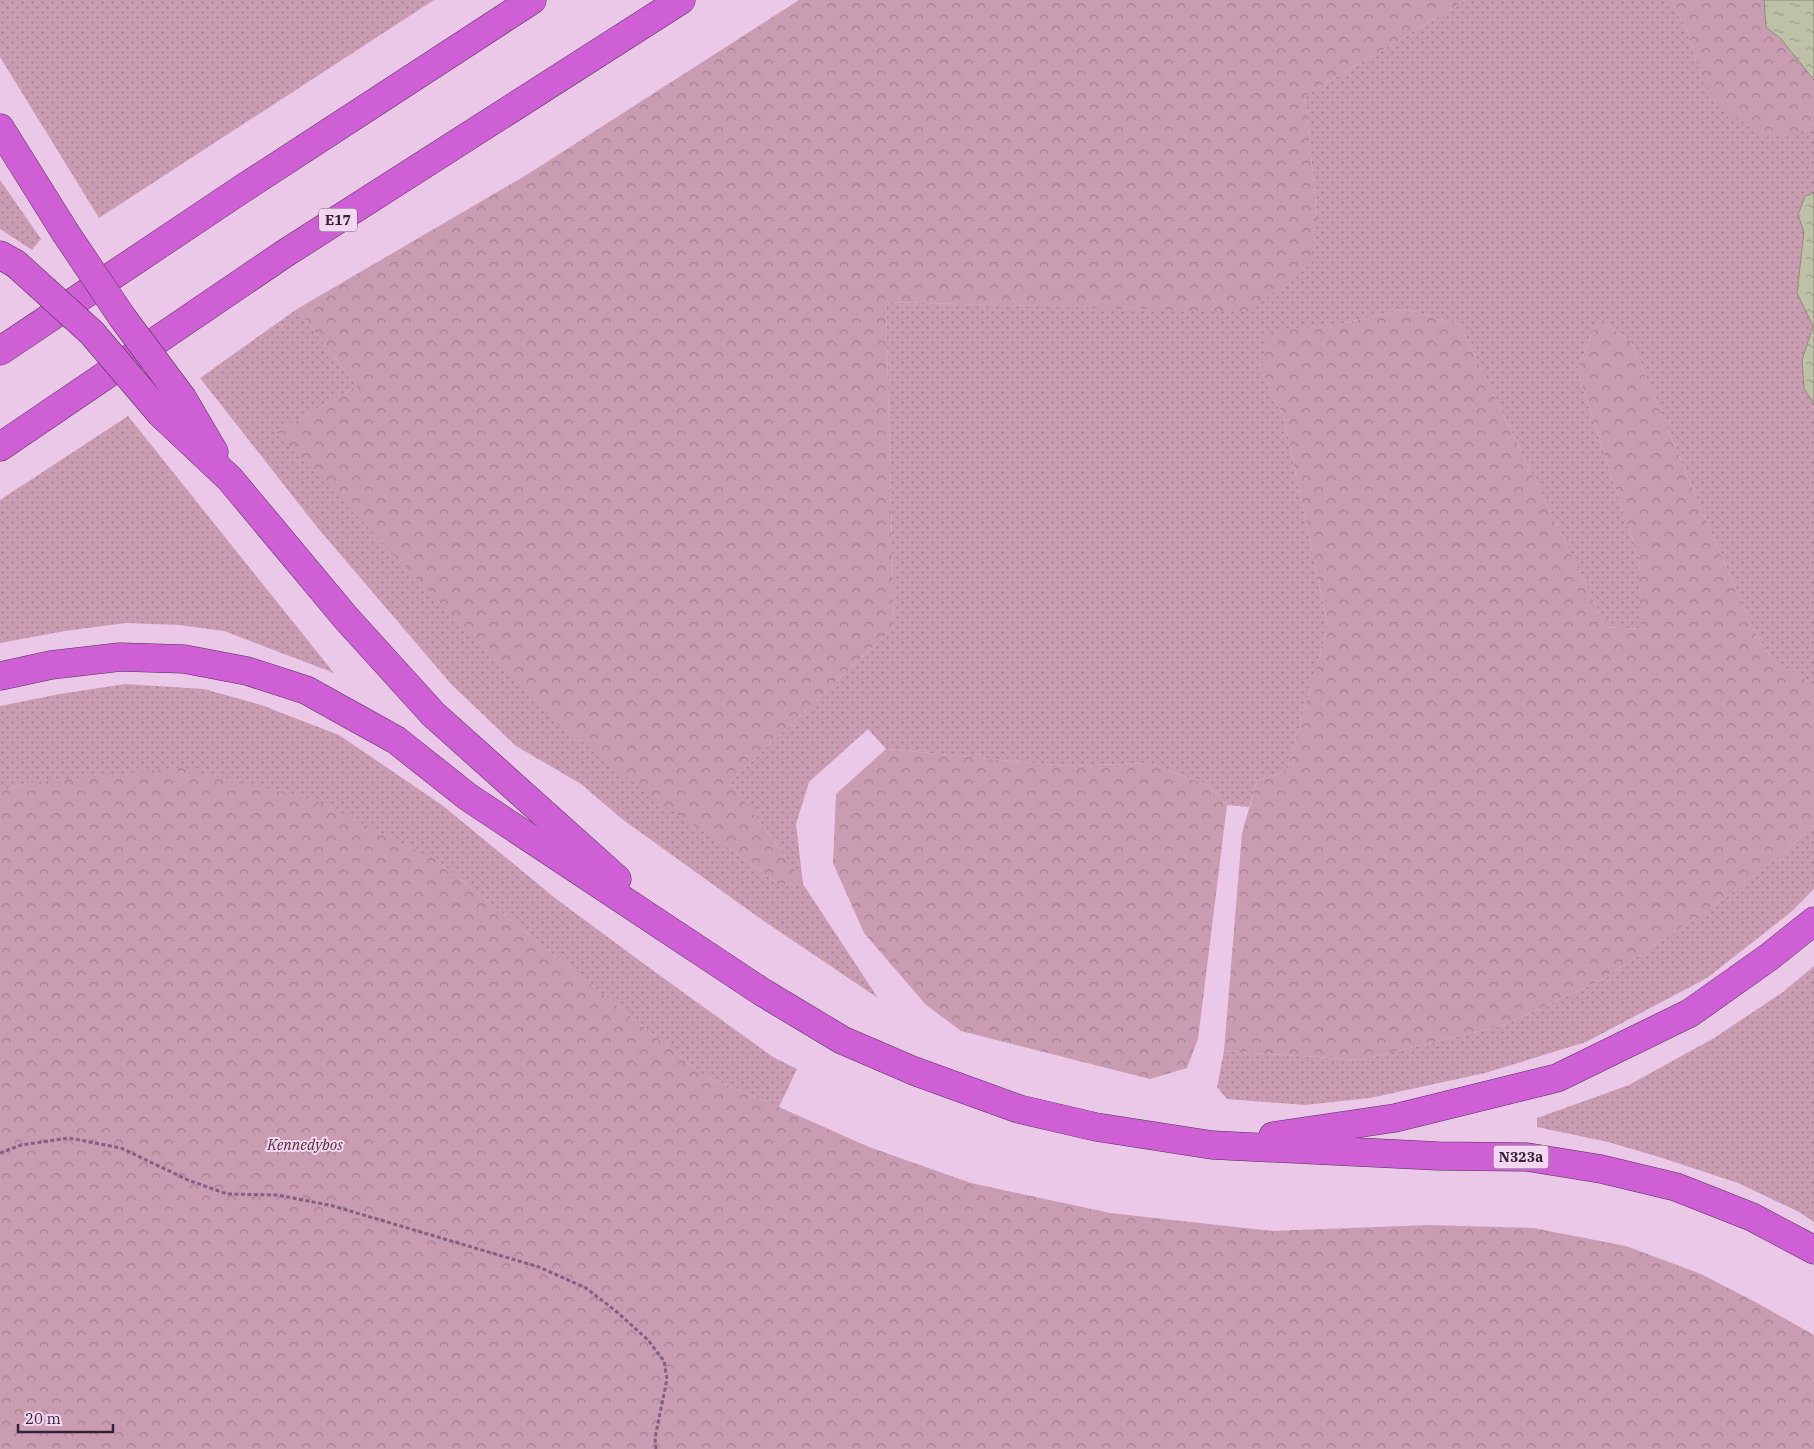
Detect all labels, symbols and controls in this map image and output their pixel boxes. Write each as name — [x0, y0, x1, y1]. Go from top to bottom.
road number: E17 — [319, 208, 357, 232]
park label: Kennedybos — [266, 1135, 343, 1154]
road number: N323a — [1494, 1146, 1548, 1168]
scale bar — [18, 1402, 112, 1434]
text: 20 m — [25, 1409, 61, 1428]

